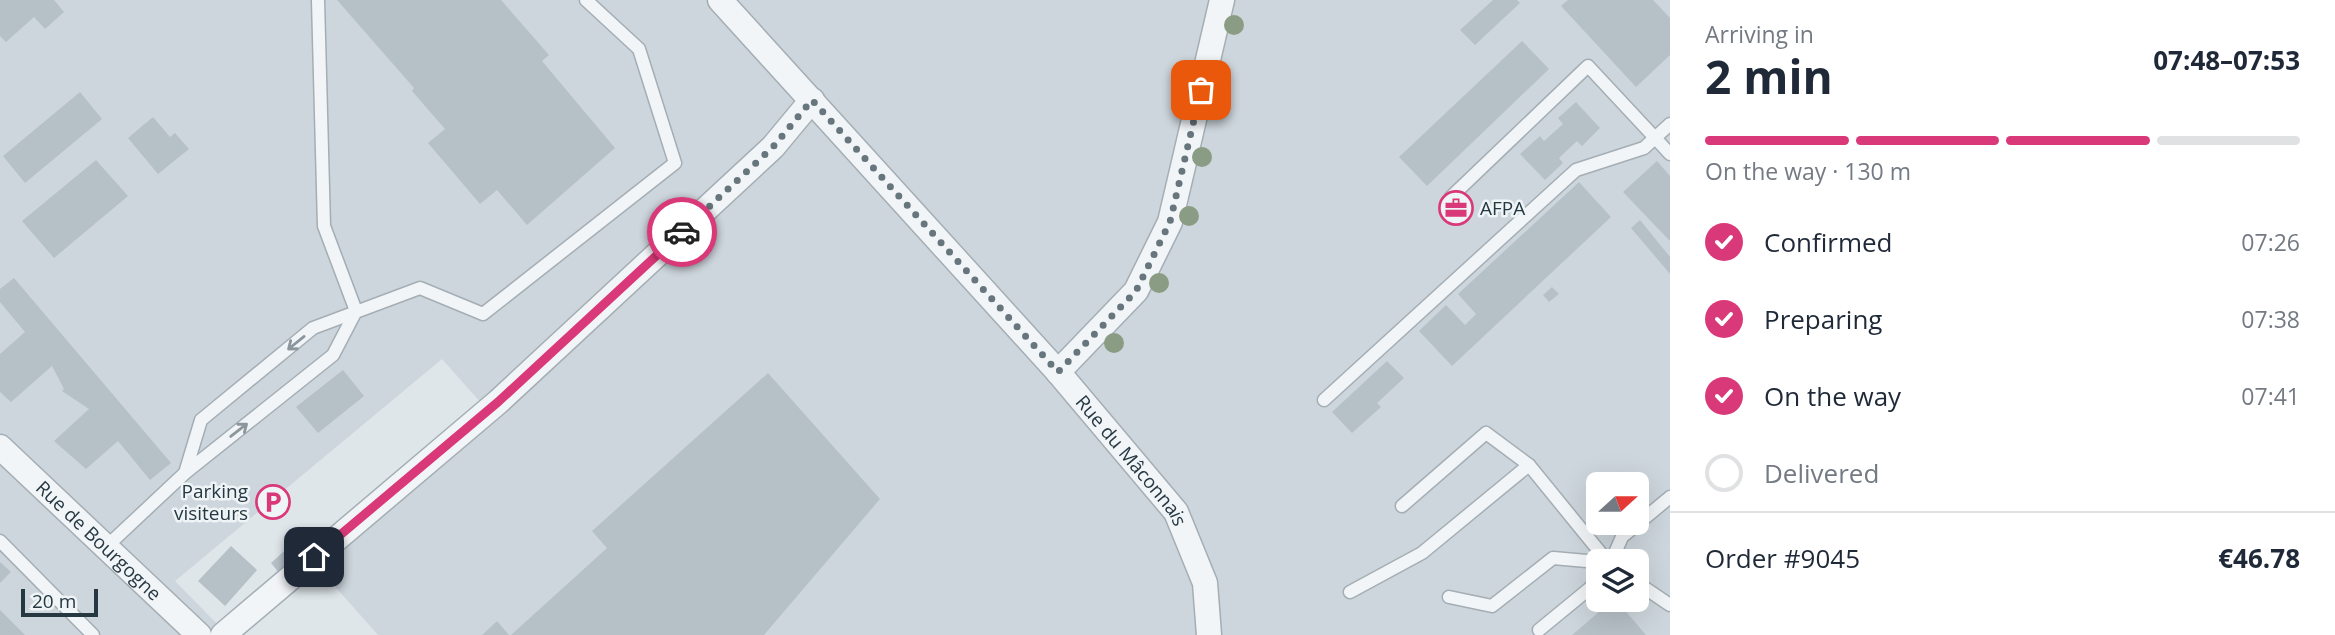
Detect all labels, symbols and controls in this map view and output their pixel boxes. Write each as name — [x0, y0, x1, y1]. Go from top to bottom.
text: Arriving in — [1705, 18, 1814, 50]
text: 07:48–07:53 — [2153, 42, 2300, 78]
text: 2 min — [1705, 45, 1833, 107]
pin — [1171, 60, 1231, 120]
icon: bag — [1182, 71, 1220, 109]
text: On the way · 130 m — [1705, 155, 1911, 187]
office icon: AFPA — [1437, 189, 1475, 227]
place label: AFPA — [1480, 195, 1525, 221]
courier — [647, 197, 717, 267]
icon: car — [663, 213, 701, 251]
icon: check — [1705, 223, 1743, 261]
text: Confirmed — [1764, 224, 1892, 260]
text: 07:26 — [2241, 226, 2300, 258]
icon: check — [1705, 300, 1743, 338]
text: Preparing — [1764, 301, 1882, 337]
text: 07:38 — [2241, 303, 2300, 335]
one-way arrow — [287, 334, 305, 350]
icon: check — [1705, 377, 1743, 415]
text: On the way — [1764, 378, 1901, 414]
text: 07:41 — [2241, 380, 2300, 412]
street label: Rue du Mâconnais — [1070, 389, 1193, 530]
one-way arrow — [229, 423, 247, 438]
text: Delivered — [1764, 455, 1879, 491]
north arrow — [1586, 472, 1648, 536]
map controls — [1586, 472, 1649, 612]
street label: Rue de Bourgogne — [30, 475, 167, 606]
place label: Parking visiteurs — [174, 478, 248, 526]
parking icon: Parking visiteurs — [254, 483, 292, 521]
pin — [284, 527, 344, 587]
icon: home — [295, 538, 333, 576]
text: Order #9045 — [1705, 540, 1860, 576]
text: €46.78 — [2218, 540, 2300, 576]
button: layers — [1586, 549, 1649, 612]
scale bar — [21, 586, 98, 618]
text: 20 m — [32, 588, 76, 614]

